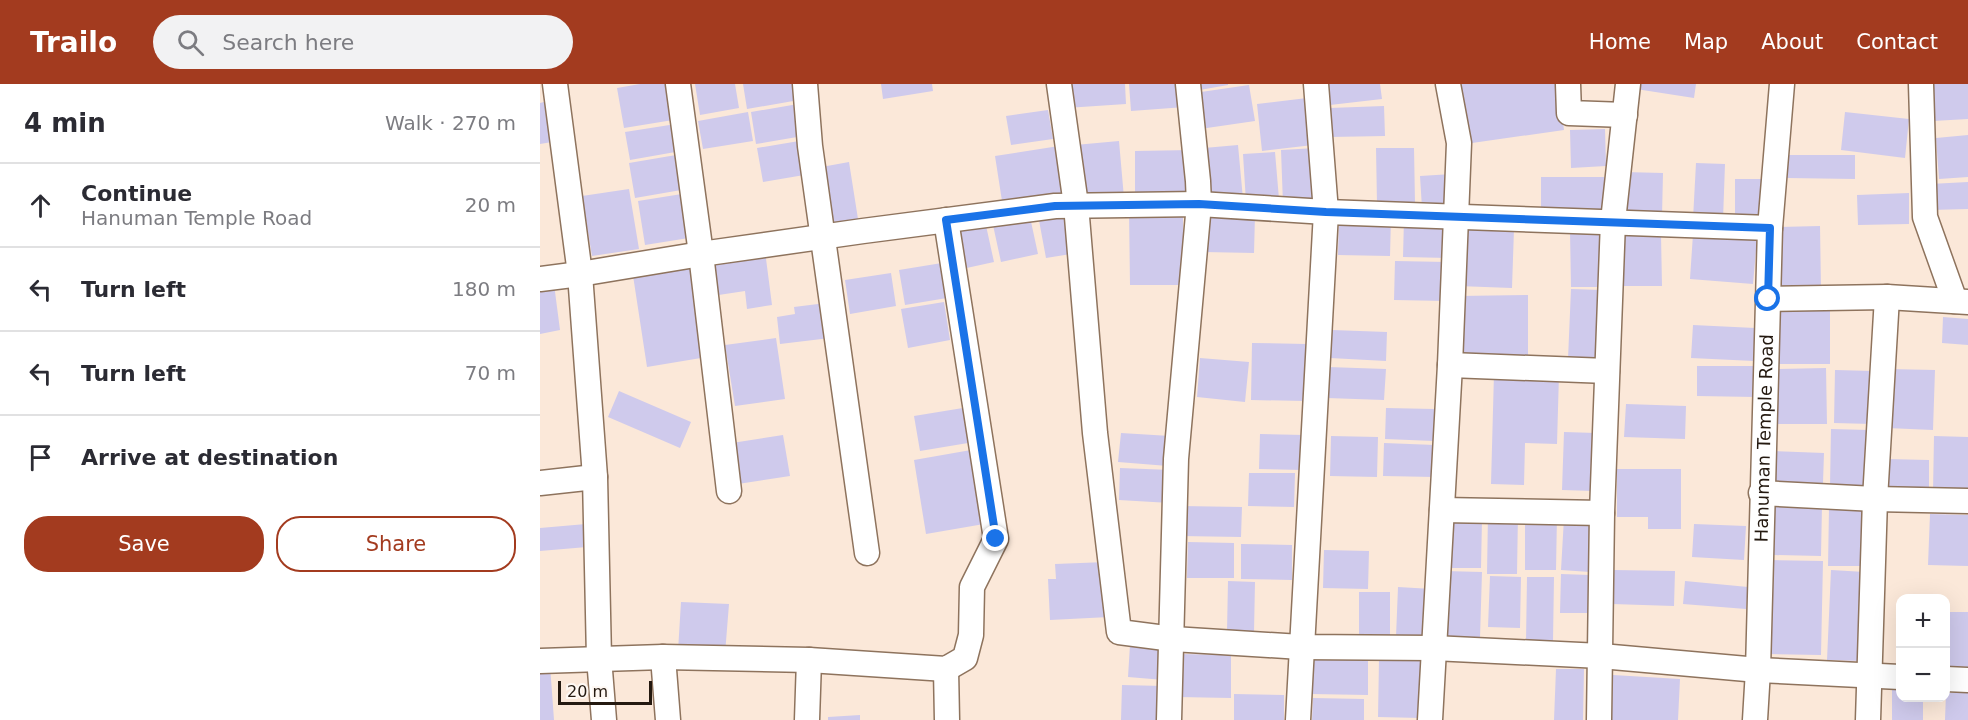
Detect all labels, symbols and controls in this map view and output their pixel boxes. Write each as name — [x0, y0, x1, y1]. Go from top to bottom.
search box — [153, 15, 573, 69]
text: Trailo — [30, 26, 117, 59]
icon: search — [174, 26, 207, 59]
text: Search here — [222, 30, 354, 55]
text: Home — [1589, 30, 1651, 54]
text: Map — [1684, 30, 1728, 54]
text: About — [1761, 30, 1823, 54]
text: Contact — [1856, 30, 1938, 54]
text: 4 min — [24, 108, 106, 138]
text: Walk · 270 m — [385, 111, 516, 135]
text: Continue — [81, 181, 192, 206]
icon: ahead — [24, 189, 57, 222]
text: 20 m — [465, 193, 516, 217]
text: Hanuman Temple Road — [81, 206, 312, 230]
icon: left — [24, 273, 57, 306]
text: Turn left — [81, 277, 186, 302]
text: 180 m — [452, 277, 516, 301]
route start — [1754, 285, 1780, 311]
street label: Hanuman Temple Road — [1750, 334, 1777, 542]
icon: left — [24, 357, 57, 390]
text: Turn left — [81, 361, 186, 386]
text: 70 m — [465, 361, 516, 385]
icon: arrive — [24, 441, 57, 474]
text: Arrive at destination — [81, 445, 338, 470]
button: Save — [24, 516, 264, 572]
button: Share — [276, 516, 516, 572]
route end — [982, 525, 1008, 551]
map controls — [1896, 594, 1950, 702]
button: + — [1896, 594, 1950, 648]
button: − — [1896, 648, 1950, 702]
scale bar — [558, 678, 652, 706]
text: 20 m — [567, 682, 608, 701]

